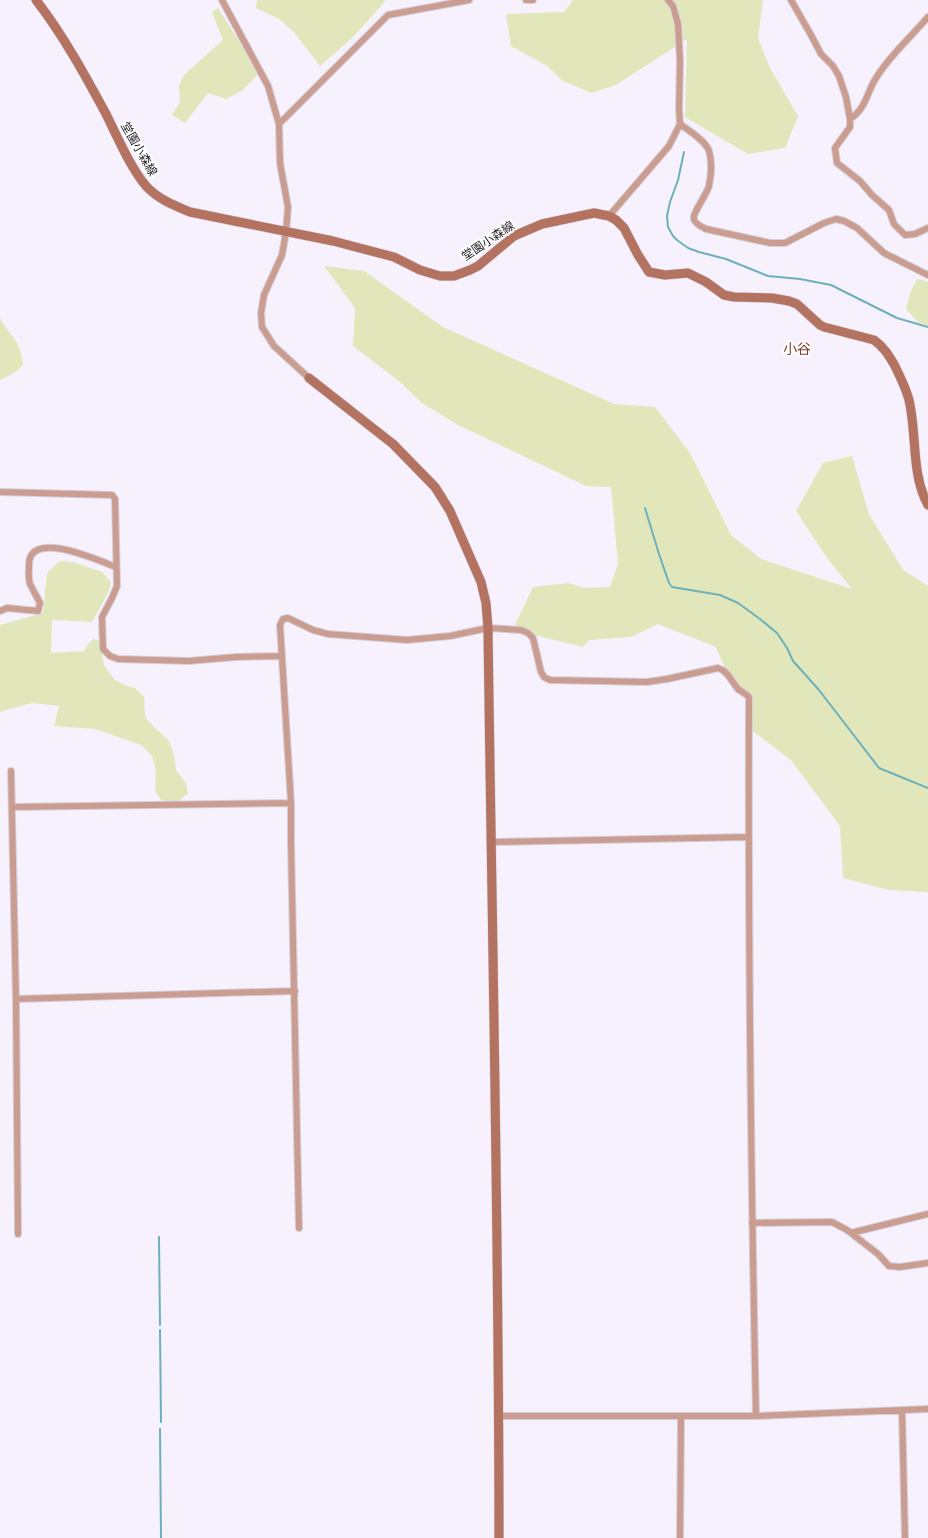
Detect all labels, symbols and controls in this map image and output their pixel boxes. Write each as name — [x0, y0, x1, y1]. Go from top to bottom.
street label: 堂園小森線 — [118, 119, 161, 178]
street label: 堂園小森線 — [459, 218, 517, 264]
district label: 小谷 — [783, 340, 811, 357]

